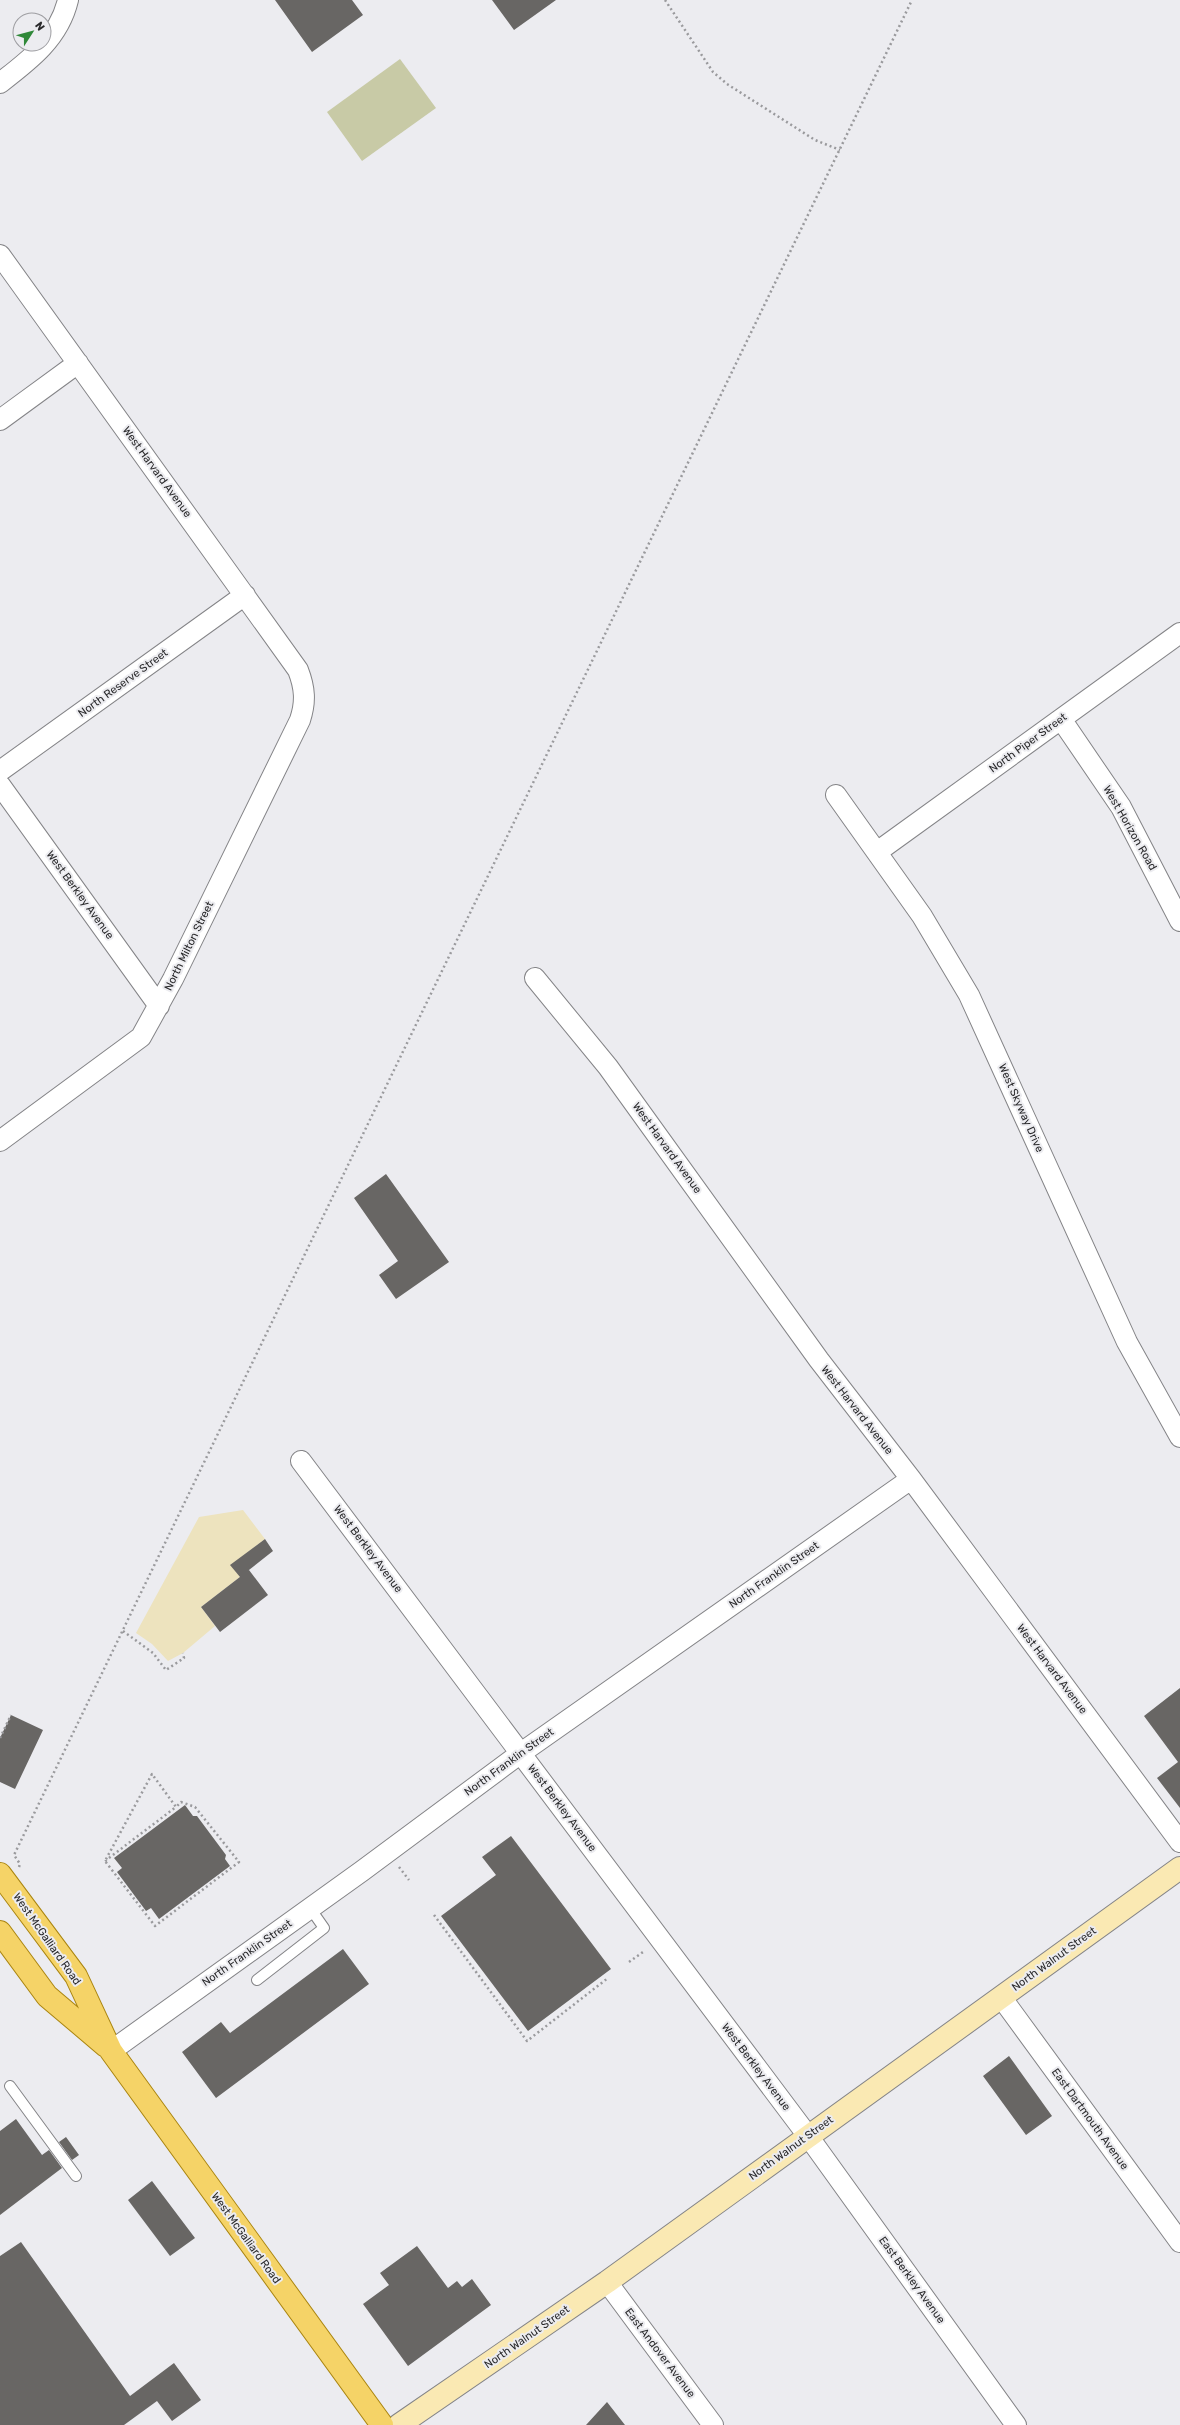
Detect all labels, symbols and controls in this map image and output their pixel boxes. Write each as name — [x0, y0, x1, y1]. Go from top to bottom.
north arrow — [12, 12, 52, 52]
text: N — [32, 19, 47, 34]
street label: West Harvard Avenue — [120, 424, 194, 520]
street label: North Reserve Street — [76, 646, 171, 720]
street label: North Piper Street — [987, 710, 1070, 776]
street label: West Horizon Road — [1100, 783, 1160, 873]
street label: West Berkley Avenue — [44, 848, 116, 942]
street label: North Milton Street — [162, 899, 217, 993]
street label: West Skyway Drive — [996, 1062, 1046, 1154]
street label: West Harvard Avenue — [630, 1100, 704, 1196]
street label: West Harvard Avenue — [818, 1363, 896, 1457]
street label: West Berkley Avenue — [331, 1503, 405, 1595]
street label: North Franklin Street — [726, 1539, 822, 1611]
street label: West Harvard Avenue — [1014, 1622, 1090, 1716]
street label: North Franklin Street — [462, 1725, 557, 1799]
street label: West Berkley Avenue — [525, 1762, 599, 1854]
street label: West McGalliard Road — [10, 1891, 84, 1987]
street label: North Franklin Street — [199, 1917, 295, 1989]
street label: North Walnut Street — [1009, 1924, 1099, 1994]
street label: West Berkley Avenue — [719, 2021, 793, 2113]
street label: East Dartmouth Avenue — [1049, 2066, 1131, 2172]
street label: North Walnut Street — [746, 2113, 836, 2183]
street label: West McGalliard Road — [209, 2190, 283, 2286]
street label: East Berkley Avenue — [876, 2234, 948, 2326]
street label: North Walnut Street — [482, 2302, 573, 2371]
street label: East Andover Avenue — [622, 2306, 698, 2400]

